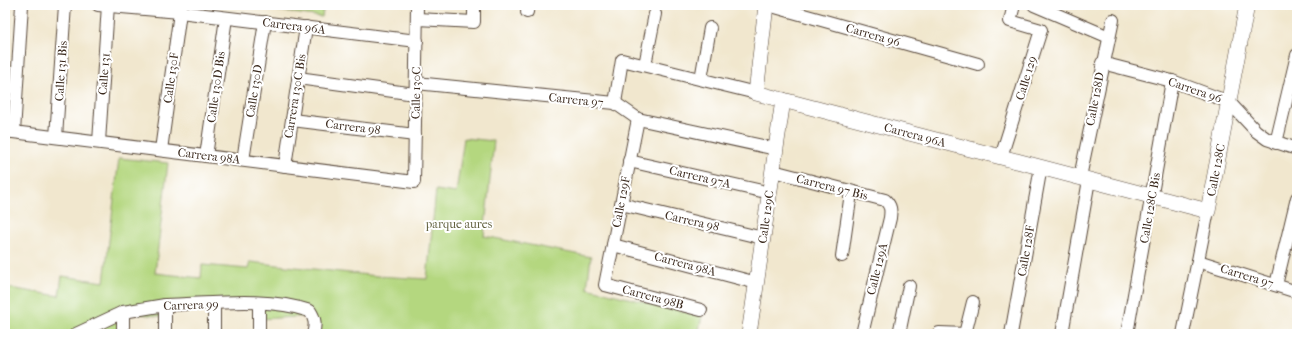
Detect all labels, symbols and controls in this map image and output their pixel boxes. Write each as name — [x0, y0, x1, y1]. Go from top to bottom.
street label: Carrera 96A — [262, 15, 327, 37]
street label: Carrera 96 — [844, 21, 902, 50]
street label: Calle 131 Bis — [52, 40, 70, 102]
street label: Calle 130D Bis — [204, 50, 228, 124]
street label: Calle 130F — [161, 51, 182, 104]
street label: Calle 131 — [96, 52, 112, 96]
street label: Carrera 130C Bis — [281, 52, 309, 139]
street label: Calle 129 — [1013, 54, 1039, 102]
street label: Calle 130D — [243, 63, 265, 119]
street label: Calle 130C — [409, 67, 423, 119]
street label: Calle 128D — [1083, 71, 1107, 127]
street label: Carrera 96 — [1166, 74, 1224, 106]
street label: Carrera 97 — [548, 90, 604, 110]
street label: Carrera 98 — [325, 117, 381, 137]
street label: Carrera 96A — [883, 120, 948, 150]
street label: Calle 128C — [1204, 143, 1228, 197]
street label: Carrera 98A — [177, 145, 241, 167]
street label: Carrera 97A — [668, 163, 732, 191]
street label: Carrera 97 Bis — [795, 171, 870, 203]
street label: Calle 128C Bis — [1137, 171, 1163, 244]
street label: Calle 129F — [609, 175, 633, 229]
street label: Calle 129C — [755, 190, 777, 244]
street label: Carrera 98 — [664, 208, 720, 234]
park label: parque aures — [425, 217, 493, 231]
street label: Calle 128F — [1015, 224, 1037, 278]
street label: Calle 129A — [864, 241, 890, 297]
street label: Carrera 98A — [653, 249, 717, 279]
street label: Carrera 97 — [1219, 261, 1276, 291]
street label: Carrera 98B — [621, 282, 685, 312]
street label: Carrera 99 — [163, 297, 219, 313]

